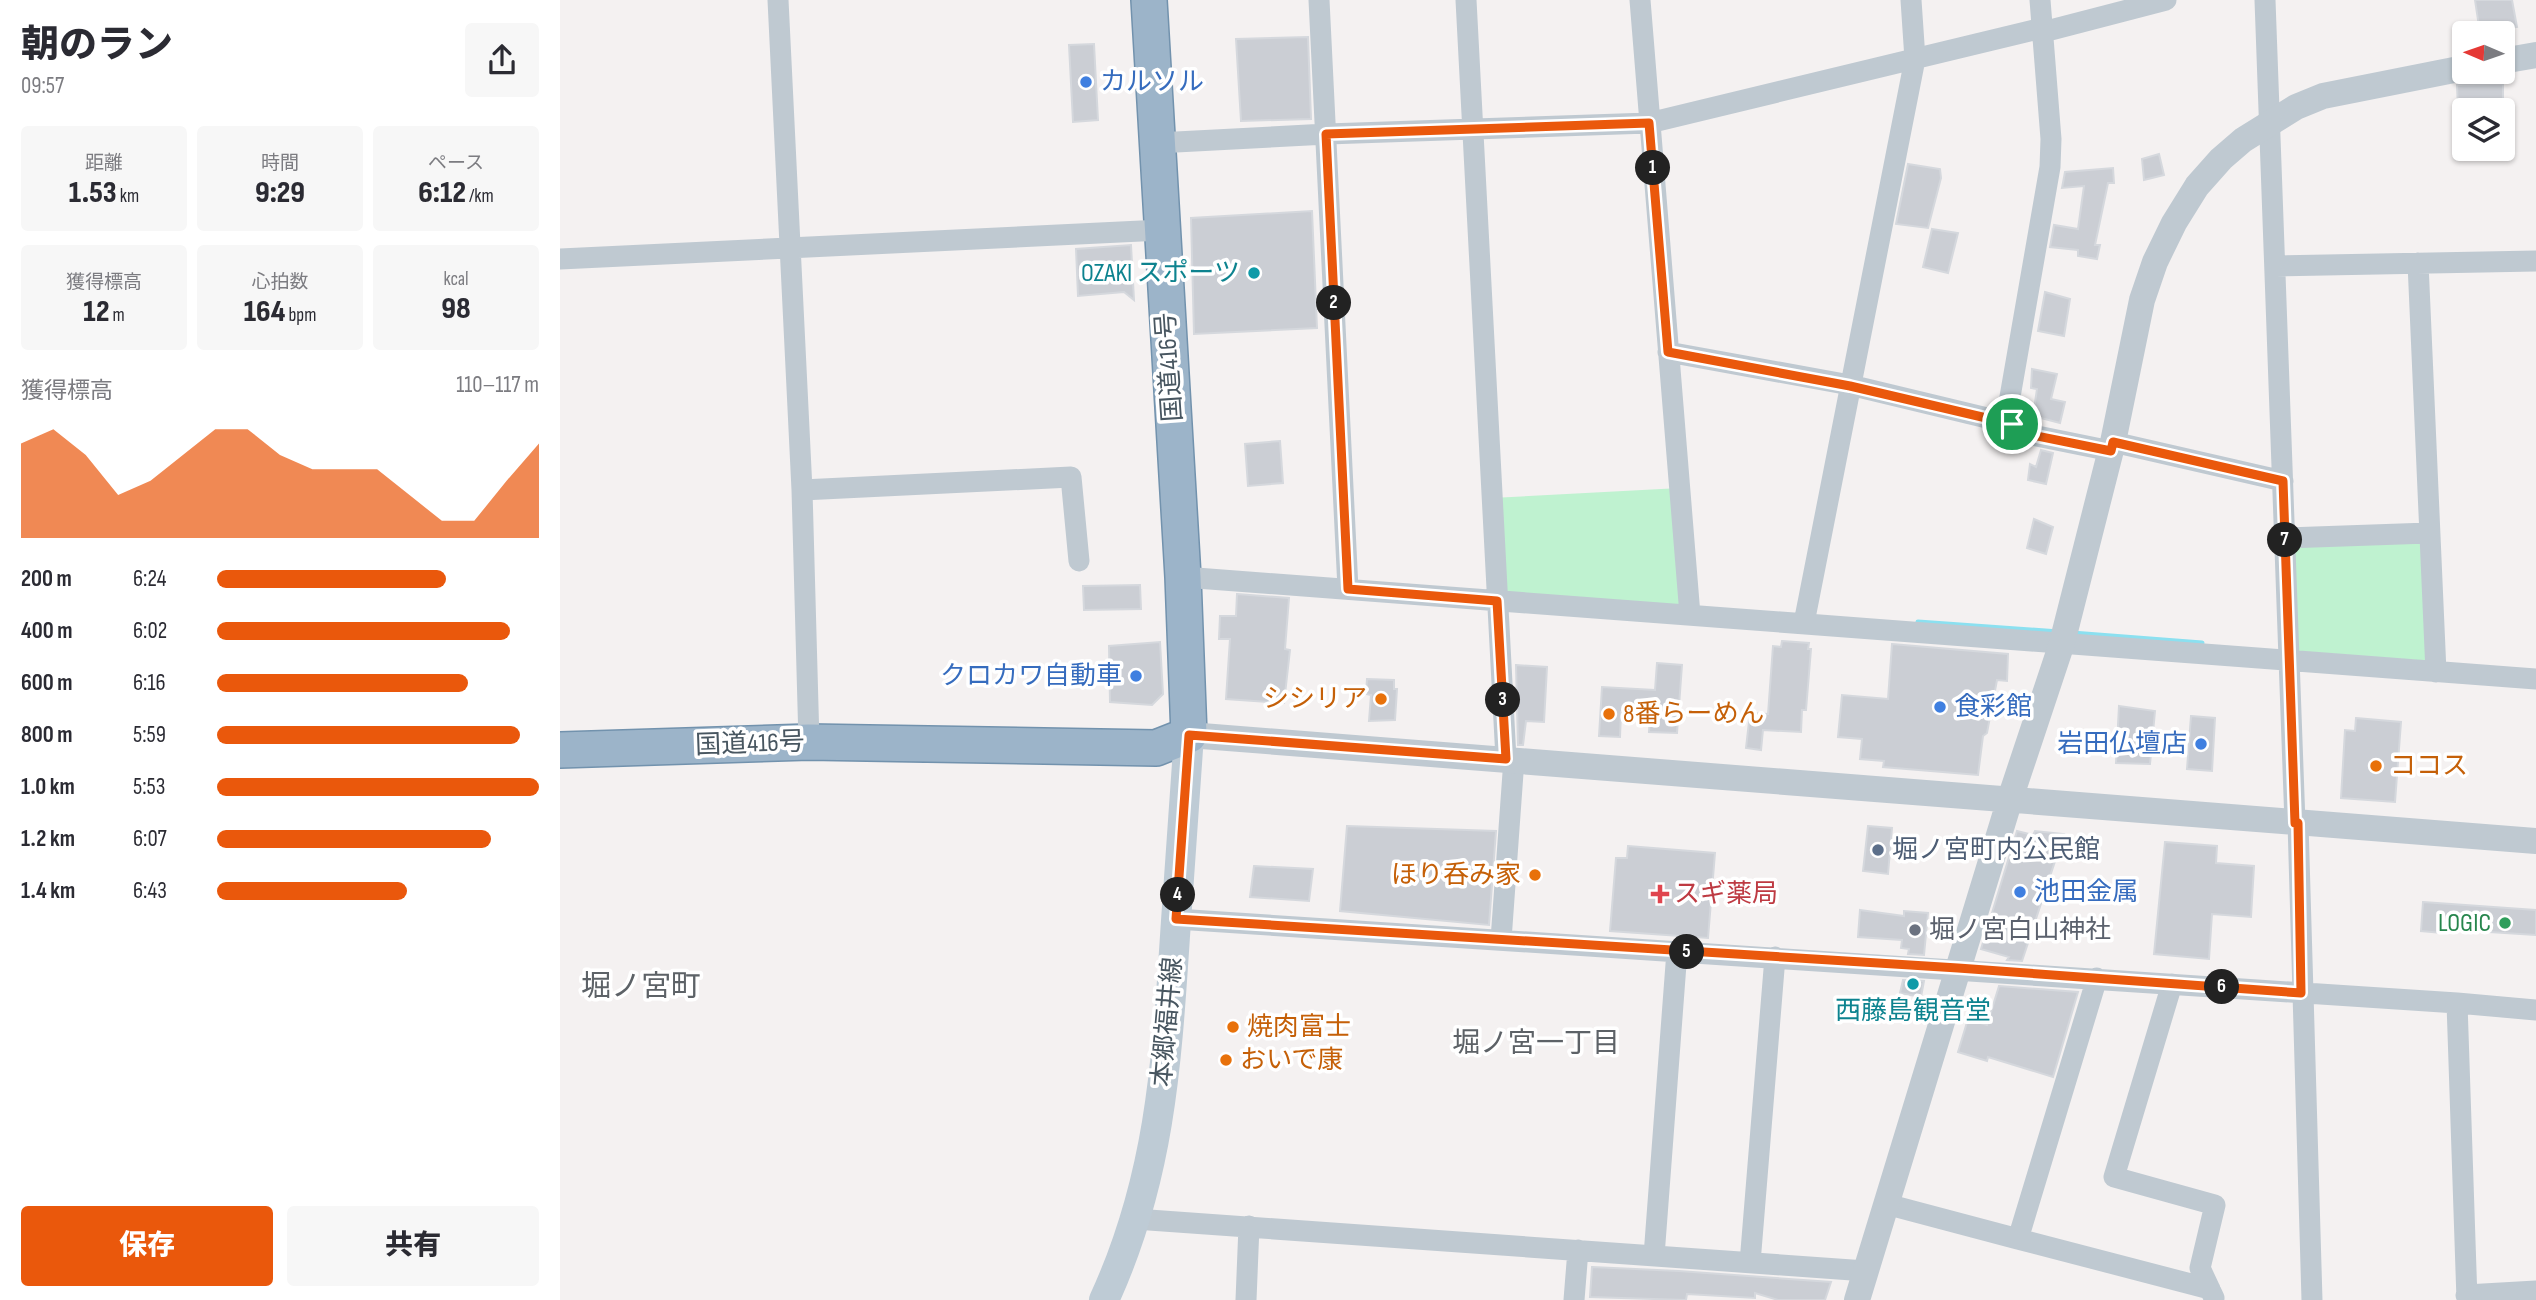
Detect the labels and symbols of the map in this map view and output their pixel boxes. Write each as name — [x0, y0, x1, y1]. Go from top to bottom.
north arrow — [2452, 21, 2515, 84]
place label: カルソル — [1100, 67, 1204, 98]
marker: カルソル — [1078, 74, 1094, 90]
pin: 1 — [1636, 150, 1670, 186]
place label: OZAKI スポーツ — [1081, 258, 1240, 289]
marker: OZAKI スポーツ — [1246, 265, 1262, 281]
pin: 2 — [1316, 286, 1352, 320]
street label: 国道416号 — [1151, 311, 1189, 423]
pin — [1982, 394, 2042, 454]
pin: 7 — [2268, 522, 2302, 558]
place label: クロカワ自動車 — [940, 661, 1122, 692]
marker: クロカワ自動車 — [1128, 668, 1144, 684]
pin: 3 — [1486, 682, 1520, 718]
place label: シシリア — [1263, 684, 1367, 715]
marker: シシリア — [1373, 691, 1389, 707]
place label: 食彩館 — [1954, 692, 2032, 723]
place label: 8番らーめん — [1623, 699, 1764, 730]
marker: 食彩館 — [1932, 699, 1948, 715]
marker: 8番らーめん — [1601, 706, 1617, 722]
street label: 国道416号 — [695, 727, 805, 761]
place label: 岩田仏壇店 — [2057, 729, 2187, 760]
marker: 岩田仏壇店 — [2193, 736, 2209, 752]
place label: ココス — [2390, 751, 2468, 782]
marker: ココス — [2368, 758, 2384, 774]
place label: 堀ノ宮町内公民館 — [1892, 835, 2100, 866]
marker: 堀ノ宮町内公民館 — [1870, 842, 1886, 858]
place label: ほり呑み家 — [1391, 860, 1521, 891]
marker: ほり呑み家 — [1527, 867, 1543, 883]
place label: 池田金属 — [2034, 877, 2138, 908]
pin: 4 — [1160, 878, 1196, 912]
place label: スギ薬局 — [1674, 879, 1778, 910]
marker: 池田金属 — [2012, 884, 2028, 900]
marker: スギ薬局 — [1652, 886, 1668, 902]
place label: LOGIC — [2438, 908, 2491, 939]
place label: 堀ノ宮白山神社 — [1929, 915, 2111, 946]
marker: LOGIC — [2497, 915, 2513, 931]
marker: 堀ノ宮白山神社 — [1907, 922, 1923, 938]
pin: 5 — [1670, 934, 1704, 970]
street label: 本郷福井線 — [1147, 956, 1189, 1088]
district label: 堀ノ宮町 — [581, 969, 701, 1005]
pin: 6 — [2204, 970, 2240, 1004]
marker: 西藤島観音堂 — [1905, 976, 1921, 992]
place label: 西藤島観音堂 — [1835, 996, 1991, 1027]
place label: 焼肉富士 — [1247, 1012, 1351, 1043]
marker: 焼肉富士 — [1225, 1019, 1241, 1035]
district label: 堀ノ宮一丁目 — [1452, 1027, 1620, 1060]
place label: おいで康 — [1240, 1045, 1343, 1076]
marker: おいで康 — [1218, 1052, 1234, 1068]

